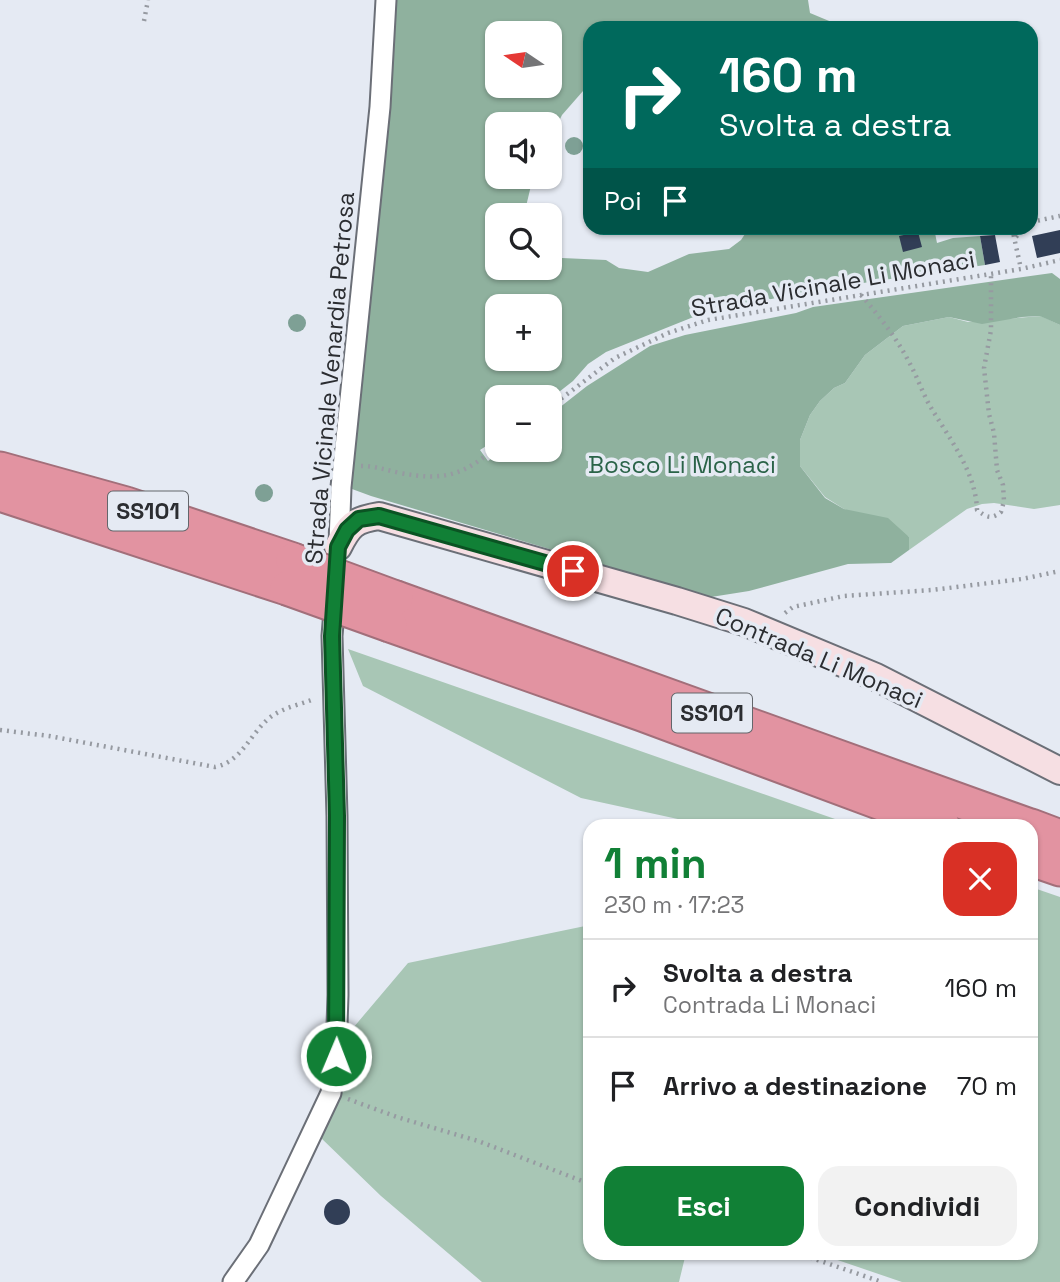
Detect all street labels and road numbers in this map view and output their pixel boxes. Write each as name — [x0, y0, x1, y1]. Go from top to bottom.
street label: Strada Vicinale Venardia Petrosa — [298, 190, 361, 565]
street label: Strada Vicinale Li Monaci — [688, 243, 977, 324]
road number: SS101 — [108, 491, 188, 530]
street label: Contrada Li Monaci — [711, 600, 928, 715]
road number: SS101 — [672, 694, 752, 733]

